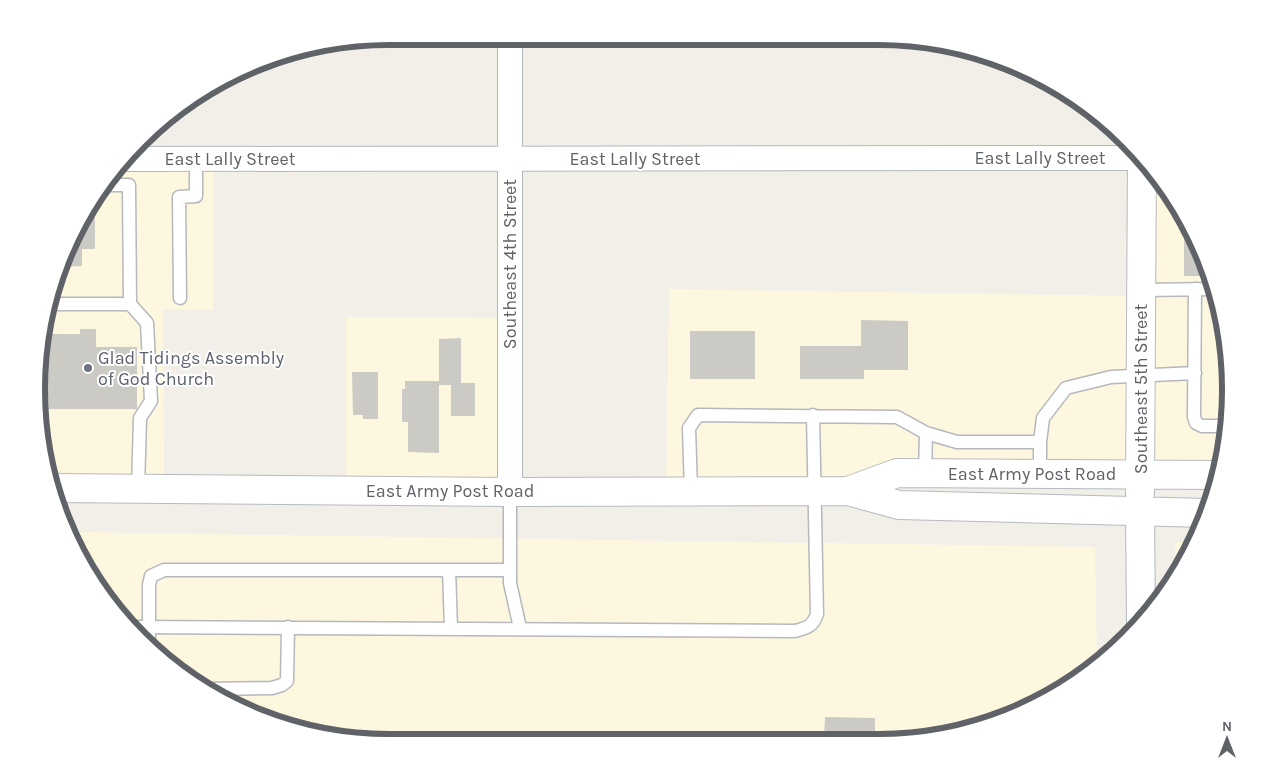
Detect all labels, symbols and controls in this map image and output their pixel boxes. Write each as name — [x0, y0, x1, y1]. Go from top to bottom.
street label: East Lally Street — [975, 147, 1106, 169]
street label: East Lally Street — [165, 148, 296, 170]
street label: East Lally Street — [570, 148, 701, 170]
street label: Southeast 4th Street — [499, 179, 521, 349]
street label: Southeast 5th Street — [1130, 304, 1152, 474]
place label: Glad Tidings Assembly of God Church — [98, 347, 285, 390]
marker: Glad Tidings Assembly of God Church — [82, 362, 94, 374]
street label: East Army Post Road — [948, 463, 1116, 485]
street label: East Army Post Road — [366, 480, 534, 502]
north arrow — [1202, 714, 1252, 764]
text: N — [1222, 718, 1232, 735]

